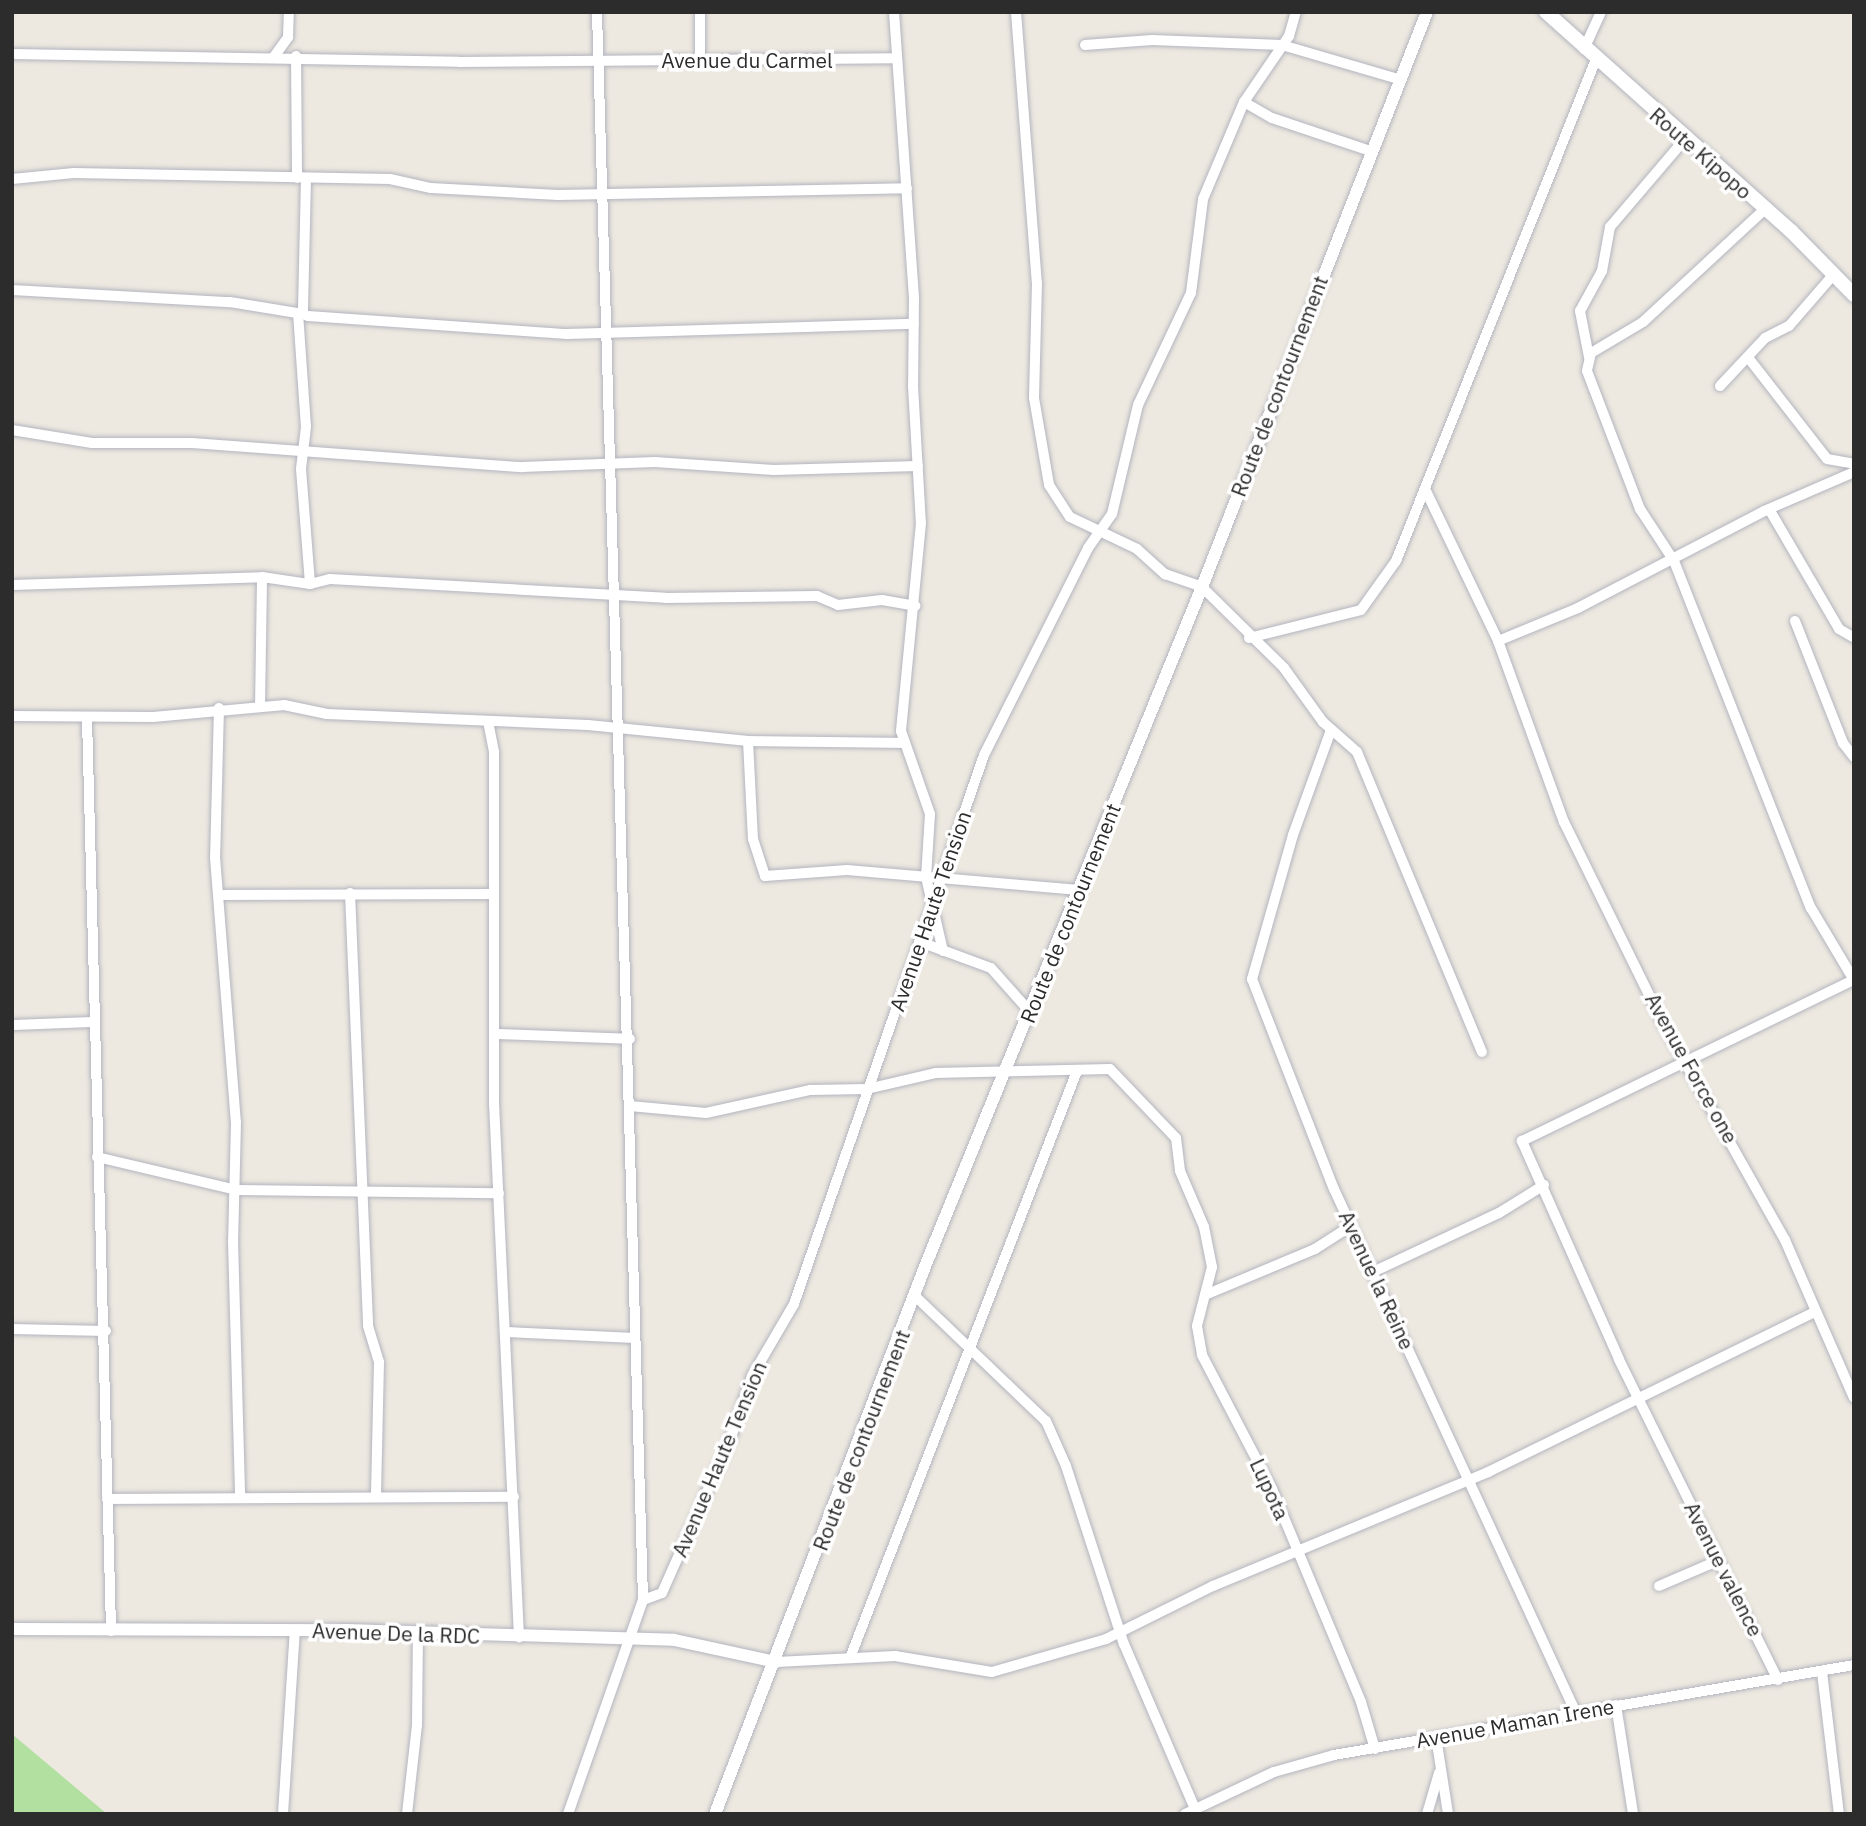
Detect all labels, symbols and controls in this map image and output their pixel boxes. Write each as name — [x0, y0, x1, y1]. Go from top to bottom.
street label: Avenue du Carmel — [661, 47, 833, 73]
street label: Route Kipopo — [1645, 102, 1757, 204]
street label: Route de contournement — [1225, 272, 1333, 500]
street label: Route de contournement — [1014, 799, 1126, 1027]
street label: Avenue Haute Tension — [884, 808, 976, 1014]
street label: Avenue Force one — [1640, 989, 1744, 1147]
street label: Avenue la Reine — [1334, 1207, 1420, 1353]
street label: Route de contournement — [807, 1326, 915, 1554]
street label: Avenue Haute Tension — [666, 1357, 772, 1561]
street label: Lupota — [1245, 1454, 1295, 1524]
street label: Avenue valence — [1679, 1498, 1769, 1640]
street label: Avenue De la RDC — [312, 1617, 480, 1649]
street label: Avenue Maman Irene — [1414, 1693, 1616, 1753]

